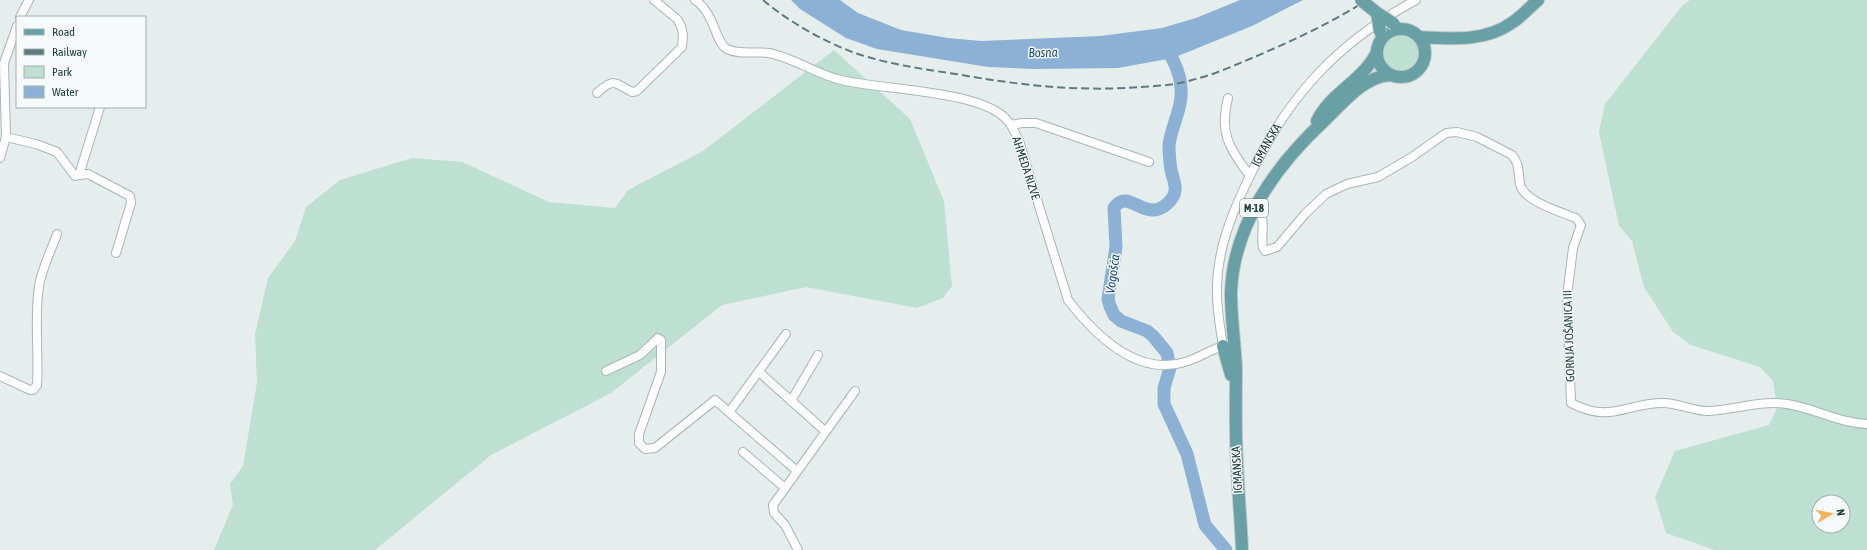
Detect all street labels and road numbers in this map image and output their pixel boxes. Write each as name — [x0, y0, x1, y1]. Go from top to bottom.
street label: IGMANSKA — [1249, 121, 1284, 169]
street label: AHMEDA RIZVE — [1009, 135, 1043, 201]
road number: M-18 — [1240, 199, 1268, 217]
street label: GORNJA JOŠANICA III — [1560, 290, 1578, 382]
street label: IGMANSKA — [1229, 446, 1245, 494]

